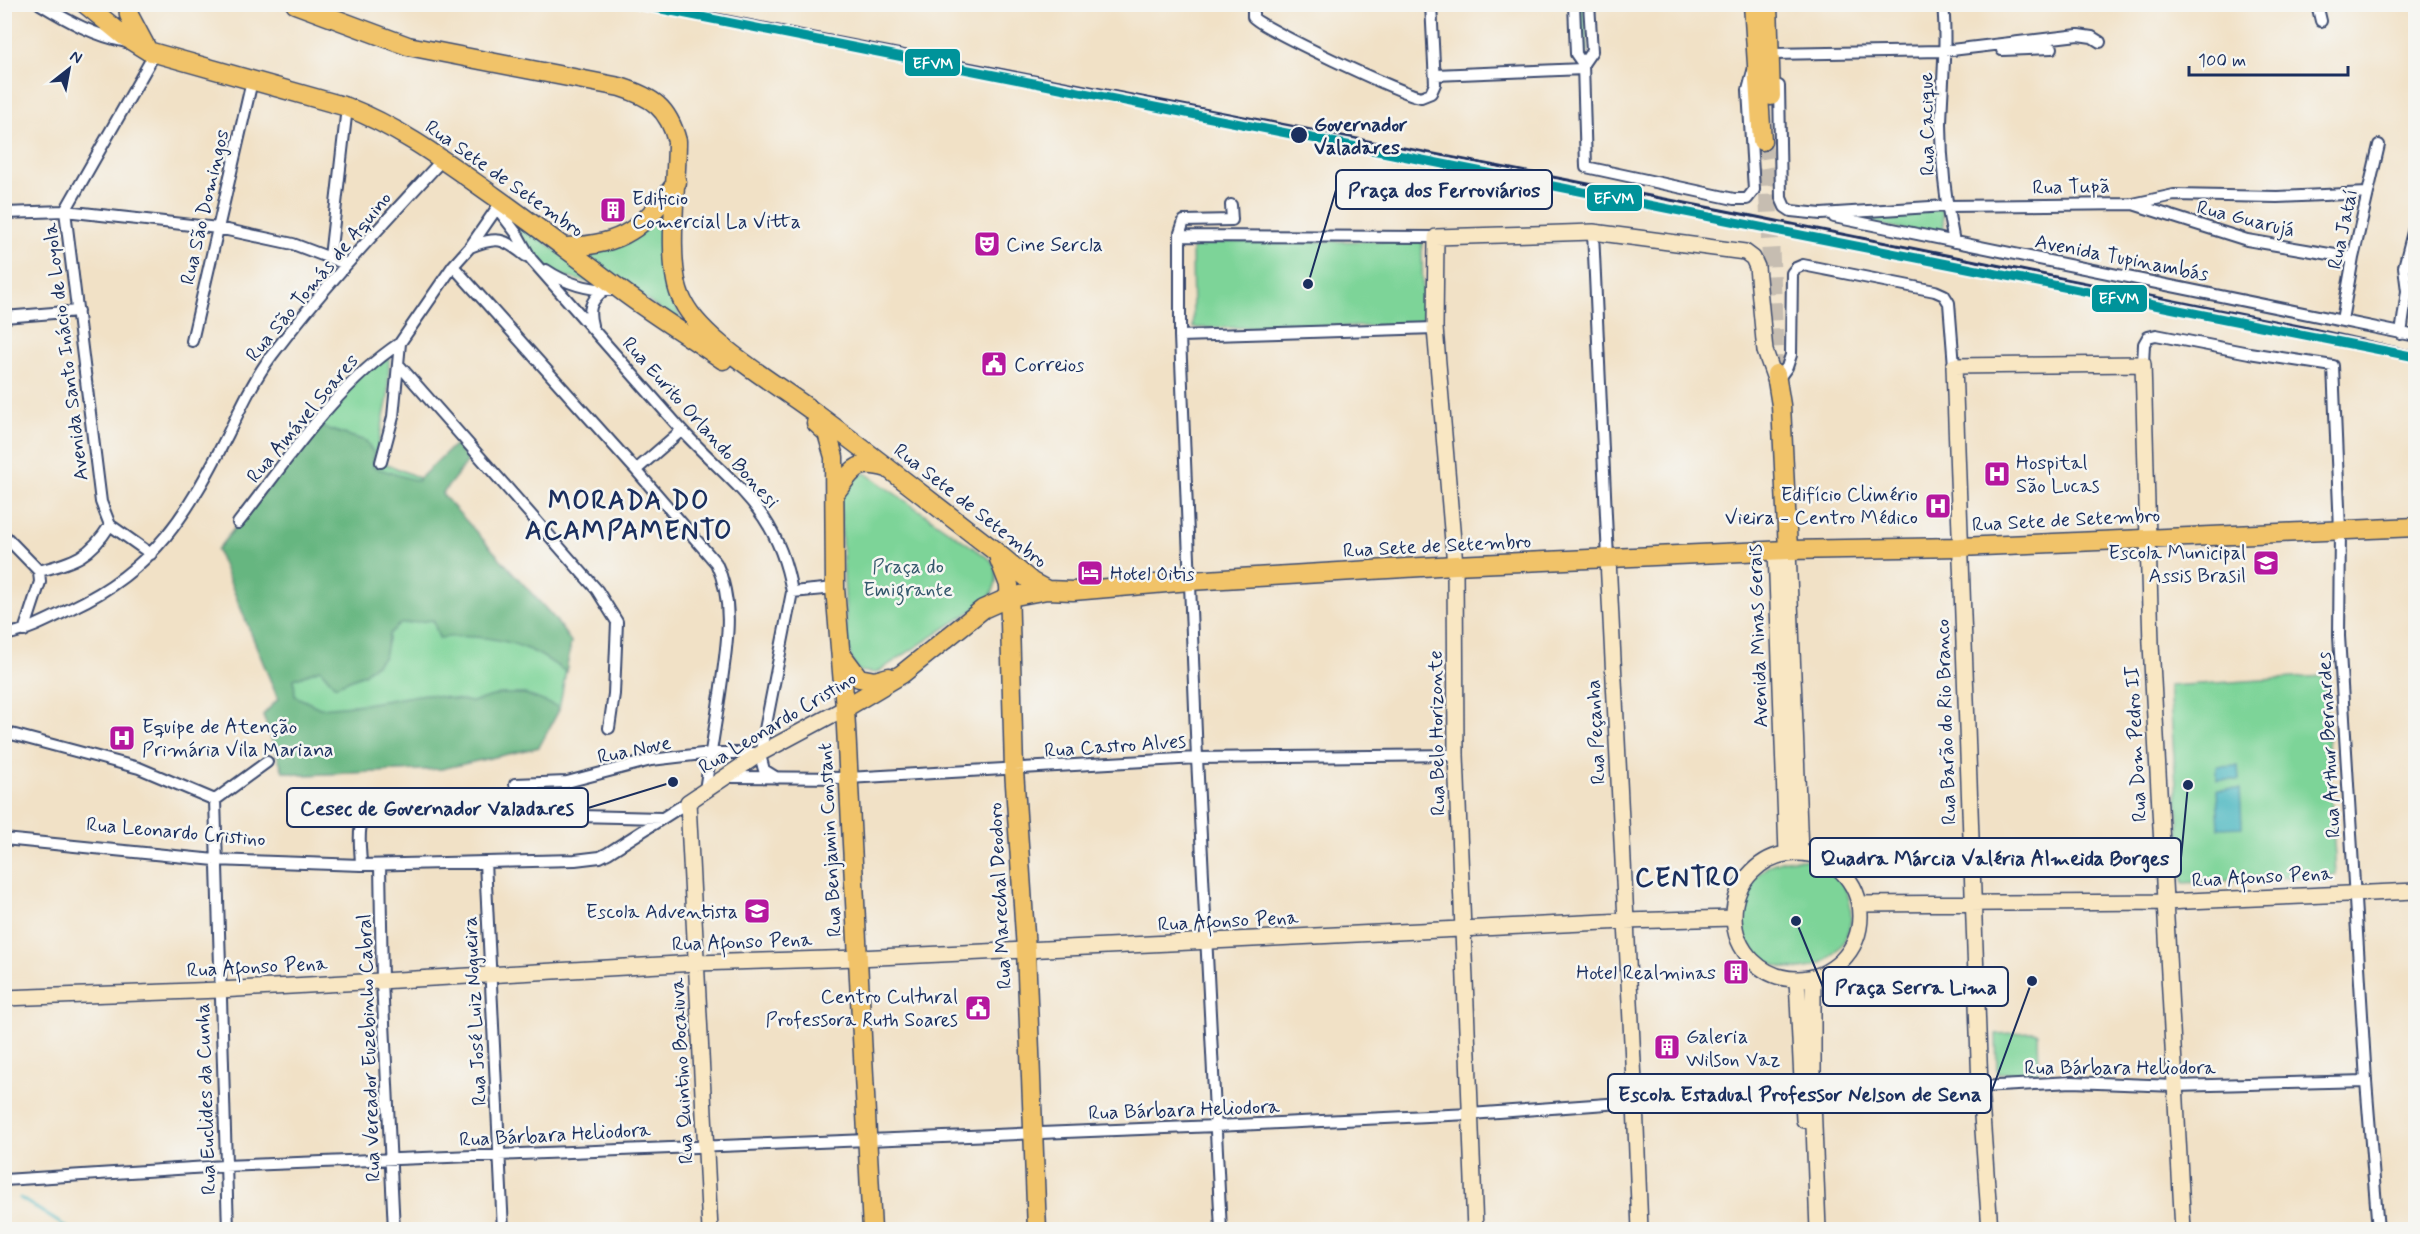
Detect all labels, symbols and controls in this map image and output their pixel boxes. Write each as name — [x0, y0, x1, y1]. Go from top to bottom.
north arrow — [39, 39, 99, 99]
scale bar — [2189, 39, 2348, 77]
text: N — [66, 46, 86, 69]
line badge: EFVM — [904, 48, 961, 77]
text: 100 m — [2198, 49, 2246, 73]
text: EFVM — [912, 54, 954, 75]
street label: Rua Cacique — [1913, 72, 1942, 176]
place label: Governador Valadares — [1314, 112, 1408, 162]
street label: Rua Sete de Setembro — [419, 114, 589, 244]
marker: Governador Valadares — [1289, 125, 1309, 145]
street label: Rua São Domingos — [174, 127, 236, 288]
callout: Praça dos Ferroviários — [1336, 170, 1552, 209]
street label: Rua Tupã — [2032, 173, 2110, 202]
text: Praça dos Ferroviários — [1348, 177, 1541, 205]
line badge: EFVM — [1586, 184, 1643, 212]
street label: Rua São Tomás de Aquino — [240, 186, 398, 368]
place label: Edificio Comercial La Vitta — [632, 186, 801, 236]
street label: Rua Jataí — [2322, 187, 2365, 272]
text: EFVM — [1593, 189, 1635, 210]
street label: Rua Guarujá — [2194, 194, 2298, 245]
building icon: Edificio Comercial La Vitta — [598, 195, 628, 225]
street label: Avenida Santo Inácio de Loyola — [37, 220, 96, 482]
street label: Avenida Tupinambás — [2033, 228, 2211, 289]
theatre icon: Cine Sercla — [972, 229, 1002, 259]
place label: Cine Sercla — [1006, 232, 1103, 259]
line badge: EFVM — [2091, 284, 2148, 313]
text: EFVM — [2098, 289, 2140, 310]
street label: Rua Eurito Orlando Bonesi — [615, 331, 784, 515]
street label: Rua Amável Soares — [241, 348, 365, 489]
public building icon: Correios — [979, 349, 1009, 379]
place label: Correios — [1014, 352, 1084, 379]
street label: Rua Sete de Setembro — [888, 438, 1053, 575]
place label: Hospital São Lucas — [2016, 450, 2100, 500]
hospital icon: Hospital São Lucas — [1982, 459, 2012, 489]
place label: Edifício Climério Vieira - Centro Médico — [1725, 482, 1918, 532]
district label: MORADA DO ACAMPAMENTO — [525, 485, 733, 549]
hospital icon: Edifício Climério Vieira - Centro Médico — [1923, 491, 1953, 521]
street label: Rua Sete de Setembro — [1971, 502, 2161, 539]
street label: Rua Sete de Setembro — [1342, 528, 1532, 565]
place label: Escola Municipal Assis Brasil — [2108, 540, 2246, 590]
street label: Avenida Minas Gerais — [1742, 544, 1775, 728]
school or university icon: Escola Municipal Assis Brasil — [2251, 548, 2281, 578]
park label: Praça do Emigrante — [863, 554, 953, 606]
hotel icon: Hotel Oitis — [1075, 558, 1105, 588]
place label: Hotel Oitis — [1110, 561, 1195, 588]
street label: Rua Barão do Rio Branco — [1929, 619, 1964, 825]
street label: Rua Belo Horizonte — [1423, 650, 1452, 816]
street label: Rua Arthur Bernardes — [2311, 651, 2348, 839]
street label: Rua Leonardo Cristino — [694, 665, 862, 781]
street label: Rua Dom Pedro II — [2119, 665, 2154, 823]
street label: Rua Peçanha — [1580, 679, 1613, 785]
place label: Equipe de Atenção Primária Vila Mariana — [142, 714, 334, 764]
hospital icon: Equipe de Atenção Primária Vila Mariana — [107, 723, 137, 753]
street label: Rua Castro Alves — [1043, 728, 1187, 765]
street label: Rua Nove — [595, 729, 674, 771]
street label: Rua Benjamin Constant — [812, 742, 849, 938]
callout: Cesec de Governador Valadares — [287, 788, 588, 827]
text: Cesec de Governador Valadares — [300, 795, 575, 823]
street label: Rua Marechal Deodoro — [982, 802, 1019, 990]
street label: Rua Leonardo Cristino — [85, 811, 267, 854]
callout: Quadra Márcia Valéria Almeida Borges — [1810, 838, 2181, 877]
text: Quadra Márcia Valéria Almeida Borges — [1821, 845, 2170, 873]
street label: Rua Afonso Pena — [2191, 860, 2334, 897]
district label: CENTRO — [1635, 862, 1741, 896]
school or university icon: Escola Adventista — [742, 896, 772, 926]
place label: Escola Adventista — [586, 899, 738, 926]
street label: Rua Afonso Pena — [1157, 904, 1300, 941]
street label: Rua Vereador Euzebinho Cabral — [351, 913, 388, 1183]
street label: Rua José Luiz Nogueira — [457, 915, 494, 1106]
street label: Rua Afonso Pena — [671, 927, 814, 960]
street label: Rua Afonso Pena — [186, 950, 329, 987]
building icon: Hotel Realminas — [1721, 957, 1751, 987]
place label: Hotel Realminas — [1576, 960, 1716, 987]
callout: Praça Serra Lima — [1823, 967, 2008, 1006]
text: Praça Serra Lima — [1835, 974, 1997, 1002]
street label: Rua Quintino Bocaiuva — [664, 976, 701, 1165]
place label: Centro Cultural Professora Ruth Soares — [766, 984, 958, 1034]
public building icon: Centro Cultural Professora Ruth Soares — [963, 993, 993, 1023]
street label: Rua Euclides da Cunha — [190, 1003, 223, 1195]
place label: Galeria Wilson Vaz — [1686, 1024, 1780, 1074]
building icon: Galeria Wilson Vaz — [1652, 1032, 1682, 1062]
street label: Rua Bárbara Heliodora — [2024, 1055, 2217, 1082]
callout: Escola Estadual Professor Nelson de Sena — [1608, 1074, 1991, 1113]
text: Escola Estadual Professor Nelson de Sena — [1618, 1081, 1982, 1109]
street label: Rua Bárbara Heliodora — [1088, 1094, 1281, 1127]
street label: Rua Bárbara Heliodora — [459, 1117, 653, 1154]

